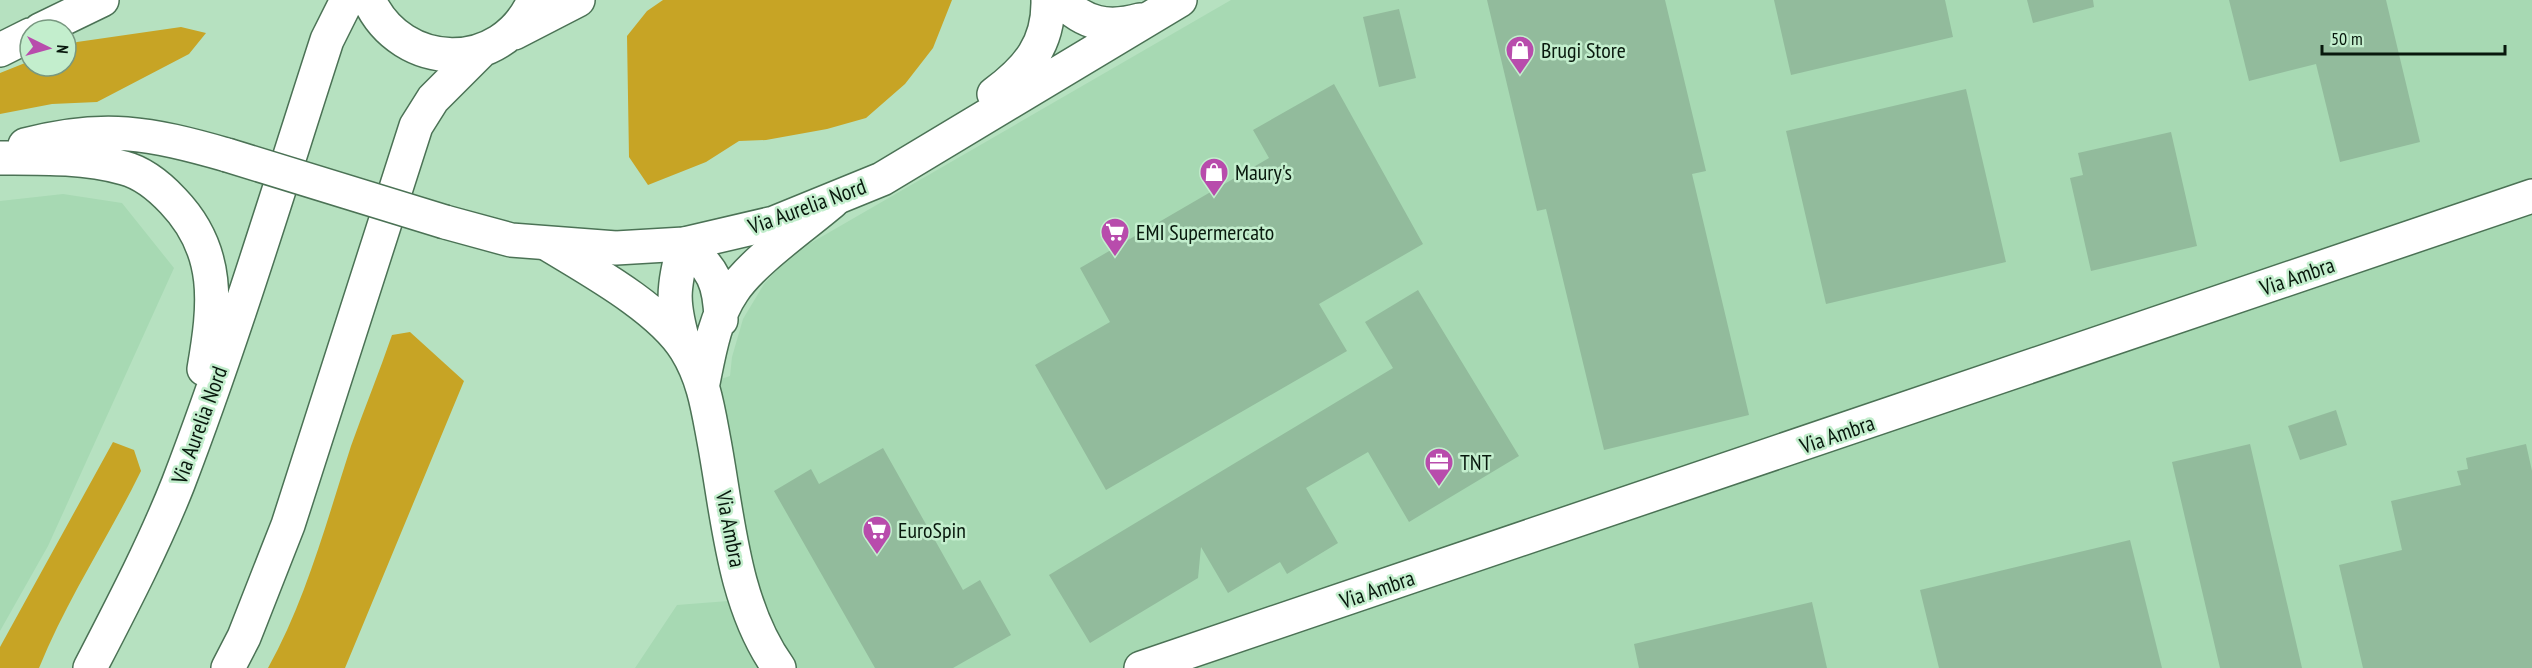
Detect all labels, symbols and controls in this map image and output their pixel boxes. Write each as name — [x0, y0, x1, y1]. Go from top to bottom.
north arrow — [18, 18, 78, 78]
scale bar — [2322, 18, 2505, 56]
text: 50 m — [2331, 27, 2363, 50]
shop icon: Brugi Store — [1504, 34, 1536, 76]
place label: Brugi Store — [1541, 36, 1626, 64]
text: N — [53, 44, 73, 54]
shop icon: Maury's — [1198, 156, 1230, 198]
place label: Maury's — [1235, 158, 1292, 186]
street label: Via Aurelia Nord — [743, 172, 870, 241]
supermarket icon: EMI Supermercato — [1099, 216, 1131, 258]
place label: EMI Supermercato — [1136, 218, 1274, 246]
street label: Via Ambra — [2255, 250, 2338, 302]
street label: Via Aurelia Nord — [164, 362, 233, 489]
street label: Via Ambra — [1795, 408, 1878, 460]
office icon: TNT — [1423, 446, 1455, 488]
place label: TNT — [1460, 448, 1492, 476]
street label: Via Ambra — [710, 488, 752, 569]
supermarket icon: EuroSpin — [861, 514, 893, 556]
place label: EuroSpin — [898, 516, 966, 544]
street label: Via Ambra — [1335, 563, 1418, 615]

